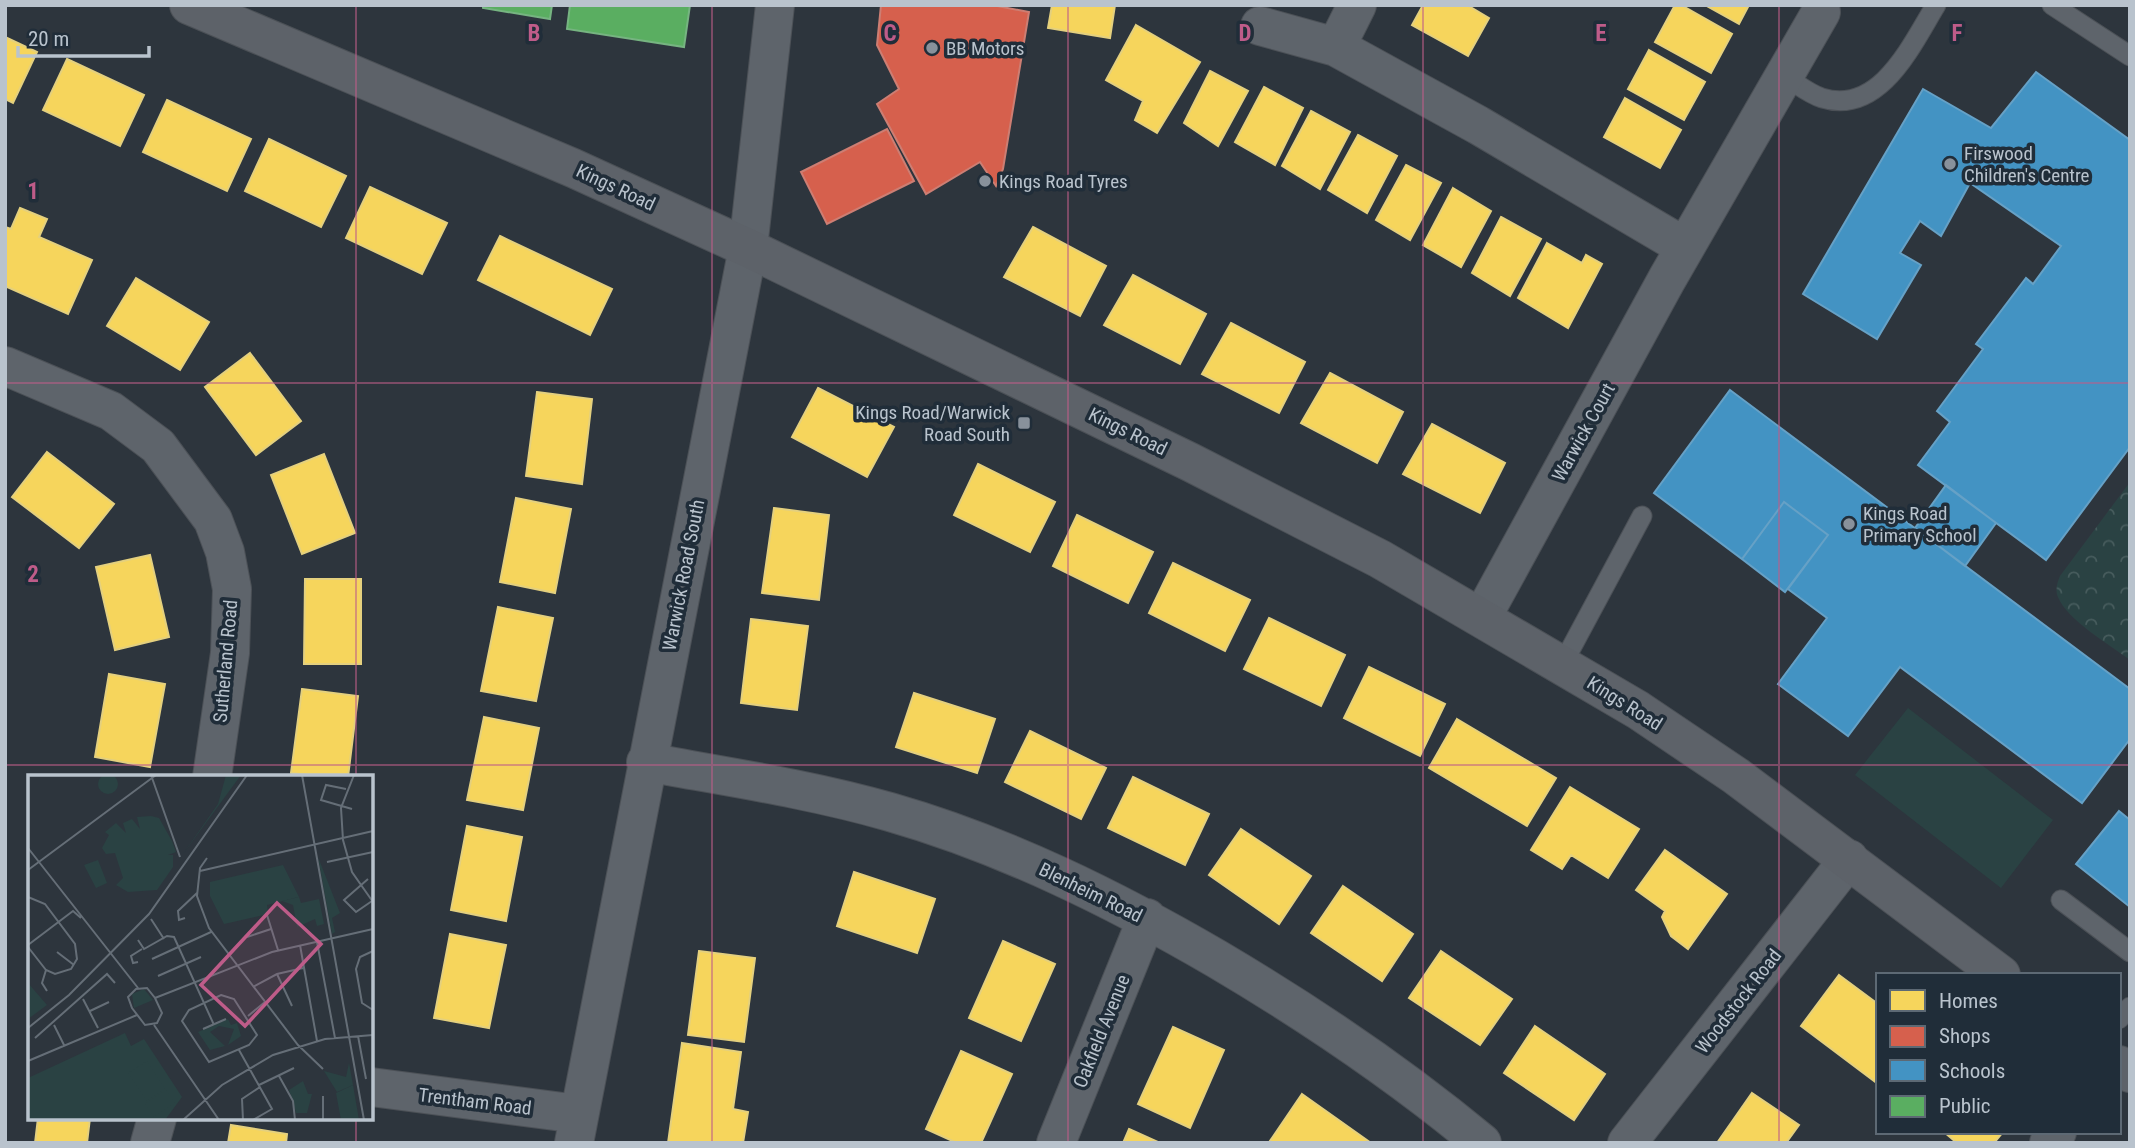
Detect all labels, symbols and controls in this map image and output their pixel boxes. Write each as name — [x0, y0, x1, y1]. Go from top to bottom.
scale bar — [18, 14, 149, 58]
text: B — [528, 20, 540, 47]
text: C — [883, 20, 897, 47]
text: D — [1239, 20, 1252, 47]
text: E — [1595, 20, 1607, 47]
text: F — [1952, 20, 1963, 47]
text: 20 m — [28, 27, 69, 51]
place label: BB Motors — [946, 37, 1024, 60]
marker: BB Motors — [924, 40, 940, 56]
place label: Firswood Children's Centre — [1964, 142, 2090, 187]
marker: Firswood Children's Centre — [1942, 156, 1958, 172]
street label: Kings Road — [573, 159, 659, 216]
place label: Kings Road Tyres — [999, 170, 1128, 193]
marker: Kings Road Tyres — [977, 173, 993, 189]
text: 1 — [27, 178, 39, 205]
street label: Warwick Court — [1547, 379, 1620, 485]
place label: Kings Road/Warwick Road South — [855, 401, 1010, 446]
street label: Kings Road — [1085, 403, 1171, 460]
marker: Kings Road/Warwick Road South — [1016, 415, 1032, 431]
street label: Warwick Road South — [658, 498, 709, 653]
place label: Kings Road Primary School — [1863, 502, 1977, 547]
marker: Kings Road Primary School — [1841, 516, 1857, 532]
text: 2 — [27, 561, 39, 588]
street label: Sutherland Road — [209, 599, 242, 723]
street label: Kings Road — [1583, 671, 1667, 736]
inset map — [28, 775, 373, 1120]
street label: Blenheim Road — [1035, 858, 1146, 927]
street label: Woodstock Road — [1690, 945, 1786, 1058]
street label: Oakfield Avenue — [1068, 971, 1135, 1091]
legend — [1876, 973, 2121, 1134]
text: Homes — [1939, 989, 1998, 1013]
text: Shops — [1939, 1024, 1991, 1048]
text: Schools — [1939, 1059, 2005, 1083]
street label: Trentham Road — [417, 1083, 533, 1120]
text: Public — [1939, 1094, 1991, 1118]

